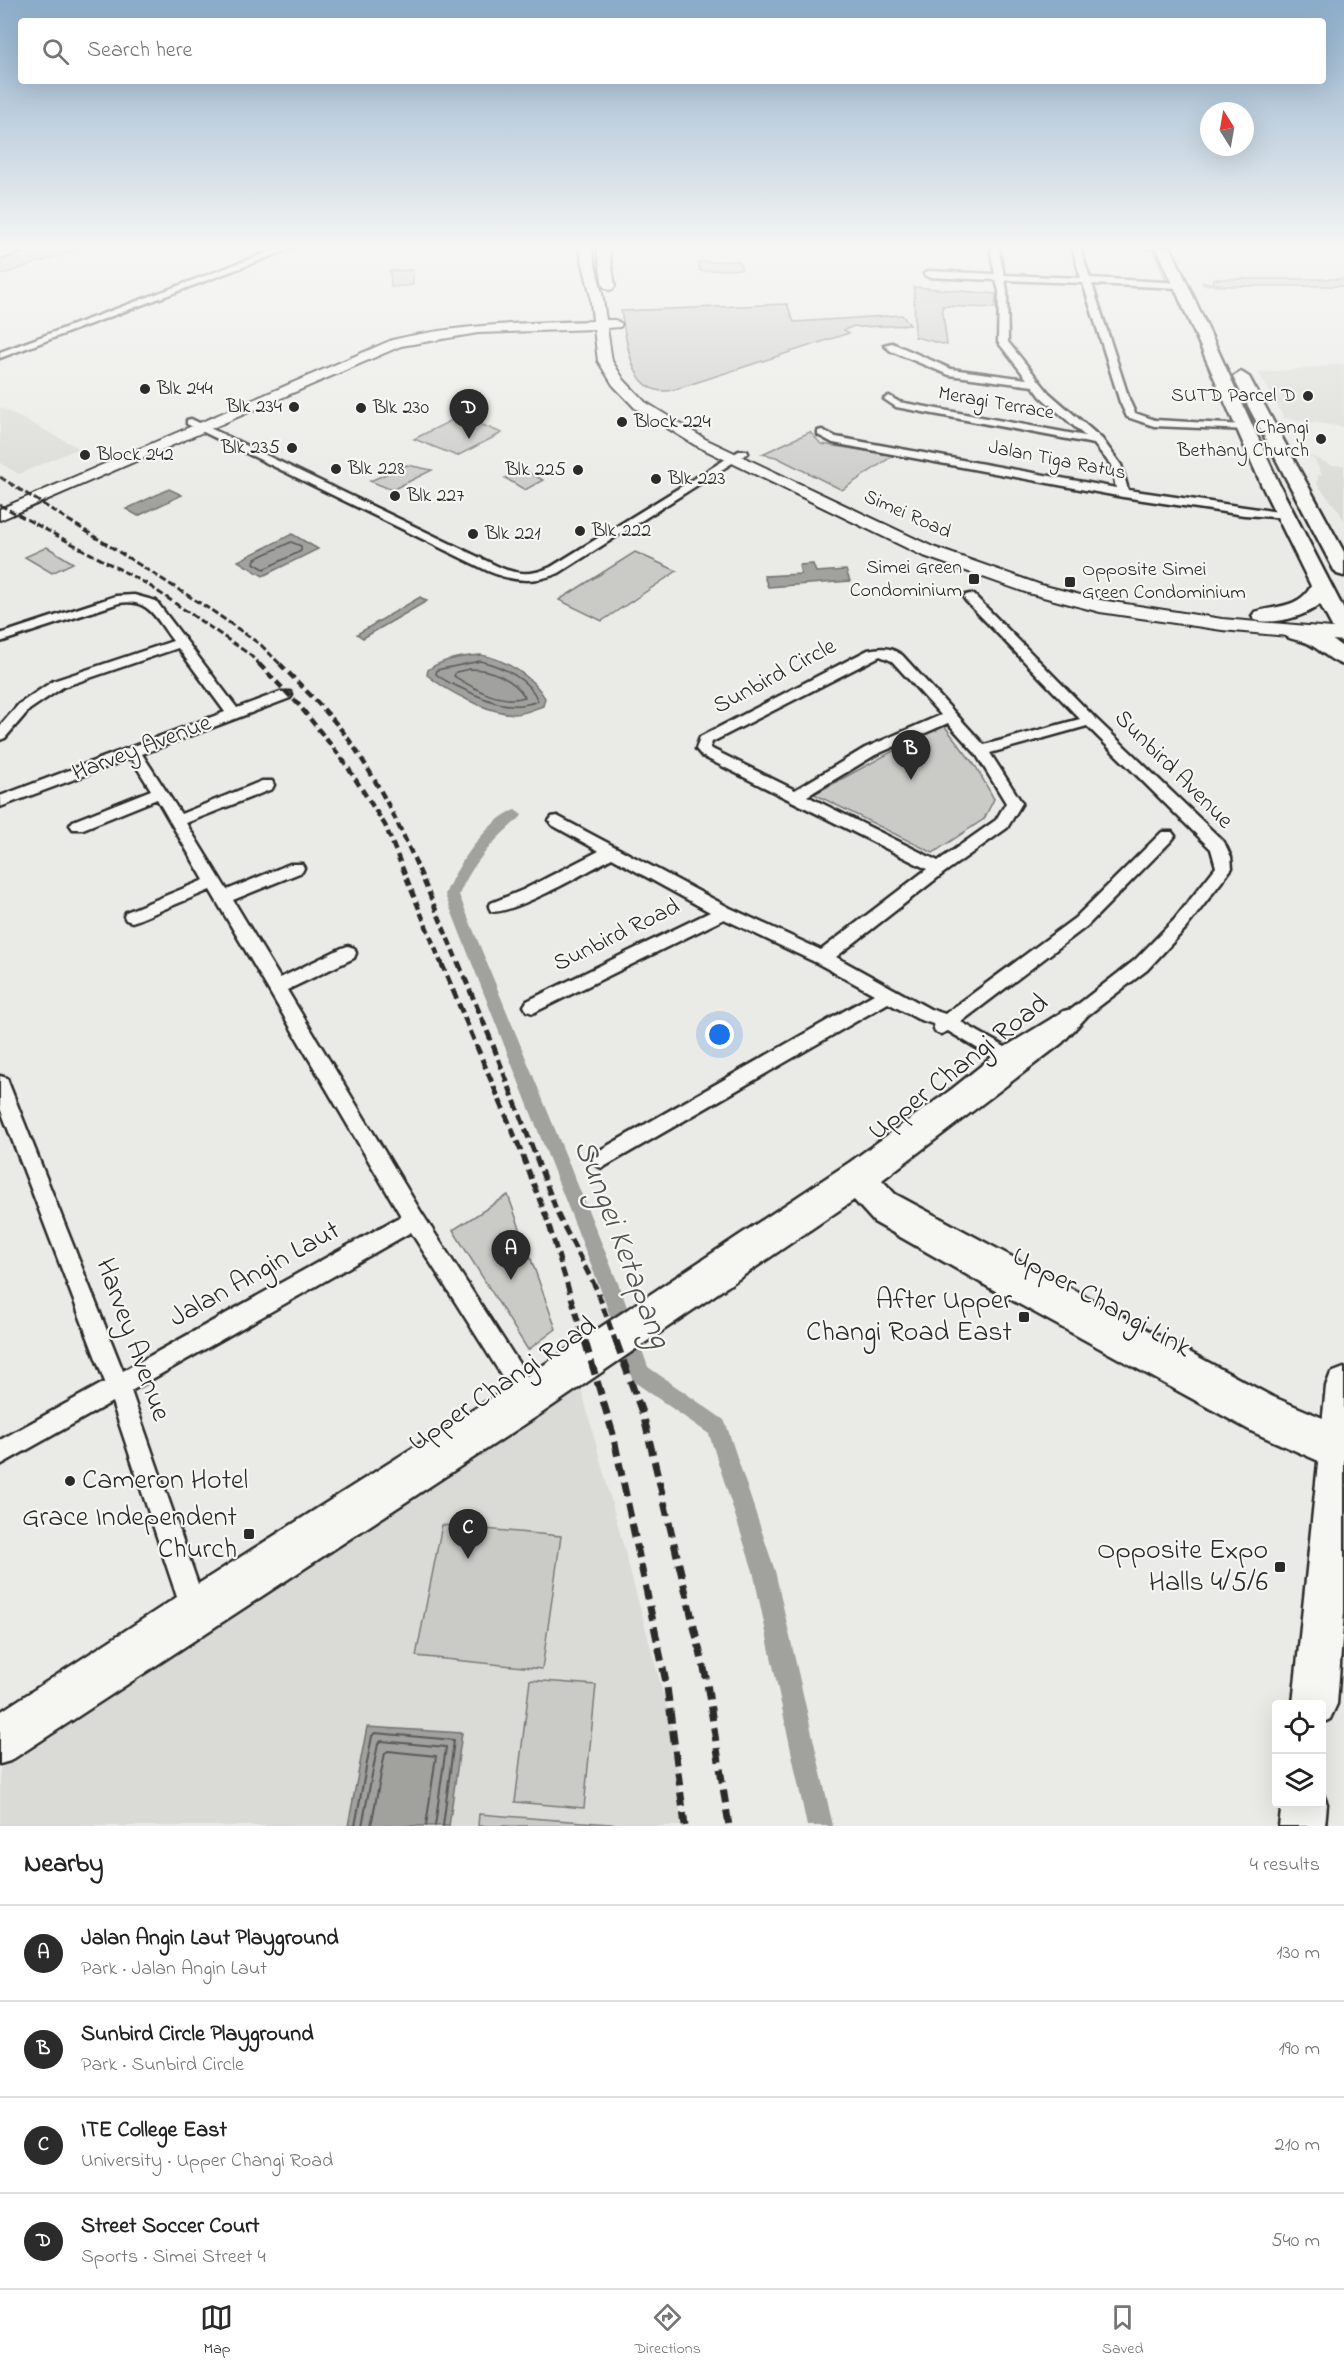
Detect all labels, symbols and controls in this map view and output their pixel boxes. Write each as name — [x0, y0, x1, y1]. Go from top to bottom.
search box — [18, 18, 1326, 84]
icon: search — [39, 35, 72, 68]
text: Search here — [87, 35, 192, 67]
north arrow — [1200, 102, 1254, 156]
place label: Blk 244 — [156, 375, 213, 404]
street label: Meragi Terrace — [936, 380, 1056, 429]
marker: Blk 244 — [138, 382, 152, 396]
place label: SUTD Parcel D — [1171, 382, 1296, 411]
marker: SUTD Parcel D — [1301, 389, 1315, 403]
pin: D — [450, 390, 488, 439]
place label: Blk 234 — [225, 393, 282, 422]
place label: Blk 230 — [372, 394, 430, 423]
marker: Blk 234 — [287, 400, 301, 414]
marker: Blk 230 — [354, 401, 368, 415]
place label: Block 224 — [633, 408, 711, 437]
place label: Changi Bethany Church — [1176, 414, 1309, 466]
marker: Block 224 — [615, 415, 629, 429]
marker: Changi Bethany Church — [1314, 432, 1328, 446]
street label: Jalan Tiga Ratus — [986, 433, 1128, 490]
place label: Blk 235 — [220, 434, 280, 463]
place label: Block 242 — [96, 441, 174, 470]
marker: Blk 235 — [285, 441, 299, 455]
marker: Block 242 — [78, 448, 92, 462]
place label: Blk 228 — [347, 455, 405, 484]
place label: Blk 225 — [504, 456, 566, 485]
marker: Blk 228 — [329, 462, 343, 476]
marker: Blk 225 — [571, 463, 585, 477]
place label: Blk 223 — [667, 465, 726, 494]
marker: Blk 223 — [649, 472, 663, 486]
place label: Blk 227 — [406, 482, 465, 511]
street label: Simei Road — [859, 483, 955, 547]
marker: Blk 227 — [388, 489, 402, 503]
place label: Blk 222 — [591, 517, 651, 546]
place label: Blk 221 — [484, 520, 541, 549]
marker: Blk 222 — [573, 524, 587, 538]
marker: Blk 221 — [466, 527, 480, 541]
place label: Simei Green Condominium — [850, 554, 962, 606]
place label: Opposite Simei Green Condominium — [1082, 556, 1246, 608]
marker: Simei Green Condominium — [967, 572, 981, 586]
marker: Opposite Simei Green Condominium — [1063, 575, 1077, 589]
street label: Sunbird Circle — [707, 630, 843, 724]
street label: Sunbird Avenue — [1105, 702, 1241, 838]
street label: Harvey Avenue — [67, 706, 217, 792]
pin: B — [892, 730, 930, 780]
street label: Sunbird Road — [548, 890, 687, 982]
street label: Upper Changi Road — [860, 984, 1058, 1152]
your location — [705, 1020, 734, 1049]
water label: Sungei Ketapang — [560, 1133, 683, 1356]
street label: Jalan Angin Laut — [162, 1211, 348, 1339]
pin: A — [492, 1230, 530, 1280]
street label: Upper Changi Link — [1004, 1237, 1199, 1370]
street label: Harvey Avenue — [84, 1253, 181, 1428]
place label: After Upper Changi Road East — [806, 1281, 1012, 1354]
street label: Upper Changi Road — [401, 1306, 606, 1463]
marker: After Upper Changi Road East — [1017, 1310, 1031, 1324]
place label: Cameron Hotel — [82, 1461, 248, 1502]
marker: Cameron Hotel — [63, 1474, 77, 1488]
place label: Grace Independent Church — [22, 1498, 237, 1571]
pin: C — [448, 1510, 488, 1559]
marker: Grace Independent Church — [242, 1527, 256, 1541]
place label: Opposite Expo Halls 4/5/6 — [1097, 1531, 1268, 1604]
marker: Opposite Expo Halls 4/5/6 — [1273, 1560, 1287, 1574]
map controls — [1272, 1700, 1326, 1808]
button: locate — [1272, 1700, 1326, 1754]
button: layers — [1272, 1754, 1326, 1808]
text: Nearby — [24, 1846, 103, 1884]
text: 4 results — [1250, 1851, 1320, 1880]
text: Jalan Angin Laut Playground — [81, 1923, 339, 1955]
text: A — [37, 1939, 50, 1968]
text: 130 m — [1276, 1939, 1320, 1968]
text: Park · Jalan Angin Laut — [81, 1955, 267, 1984]
text: Sunbird Circle Playground — [81, 2019, 314, 2051]
text: B — [37, 2035, 50, 2064]
text: 190 m — [1278, 2035, 1320, 2064]
text: Park · Sunbird Circle — [81, 2051, 244, 2080]
text: ITE College East — [81, 2115, 227, 2147]
text: C — [38, 2131, 49, 2160]
text: 210 m — [1275, 2131, 1320, 2160]
text: University · Upper Changi Road — [81, 2147, 333, 2176]
text: Street Soccer Court — [81, 2211, 259, 2243]
text: D — [36, 2227, 51, 2256]
text: 540 m — [1271, 2227, 1320, 2256]
text: Sports · Simei Street 4 — [81, 2243, 266, 2272]
tab: Map — [200, 2301, 233, 2361]
tab: Directions — [634, 2301, 701, 2361]
tab: Saved — [1102, 2301, 1144, 2361]

